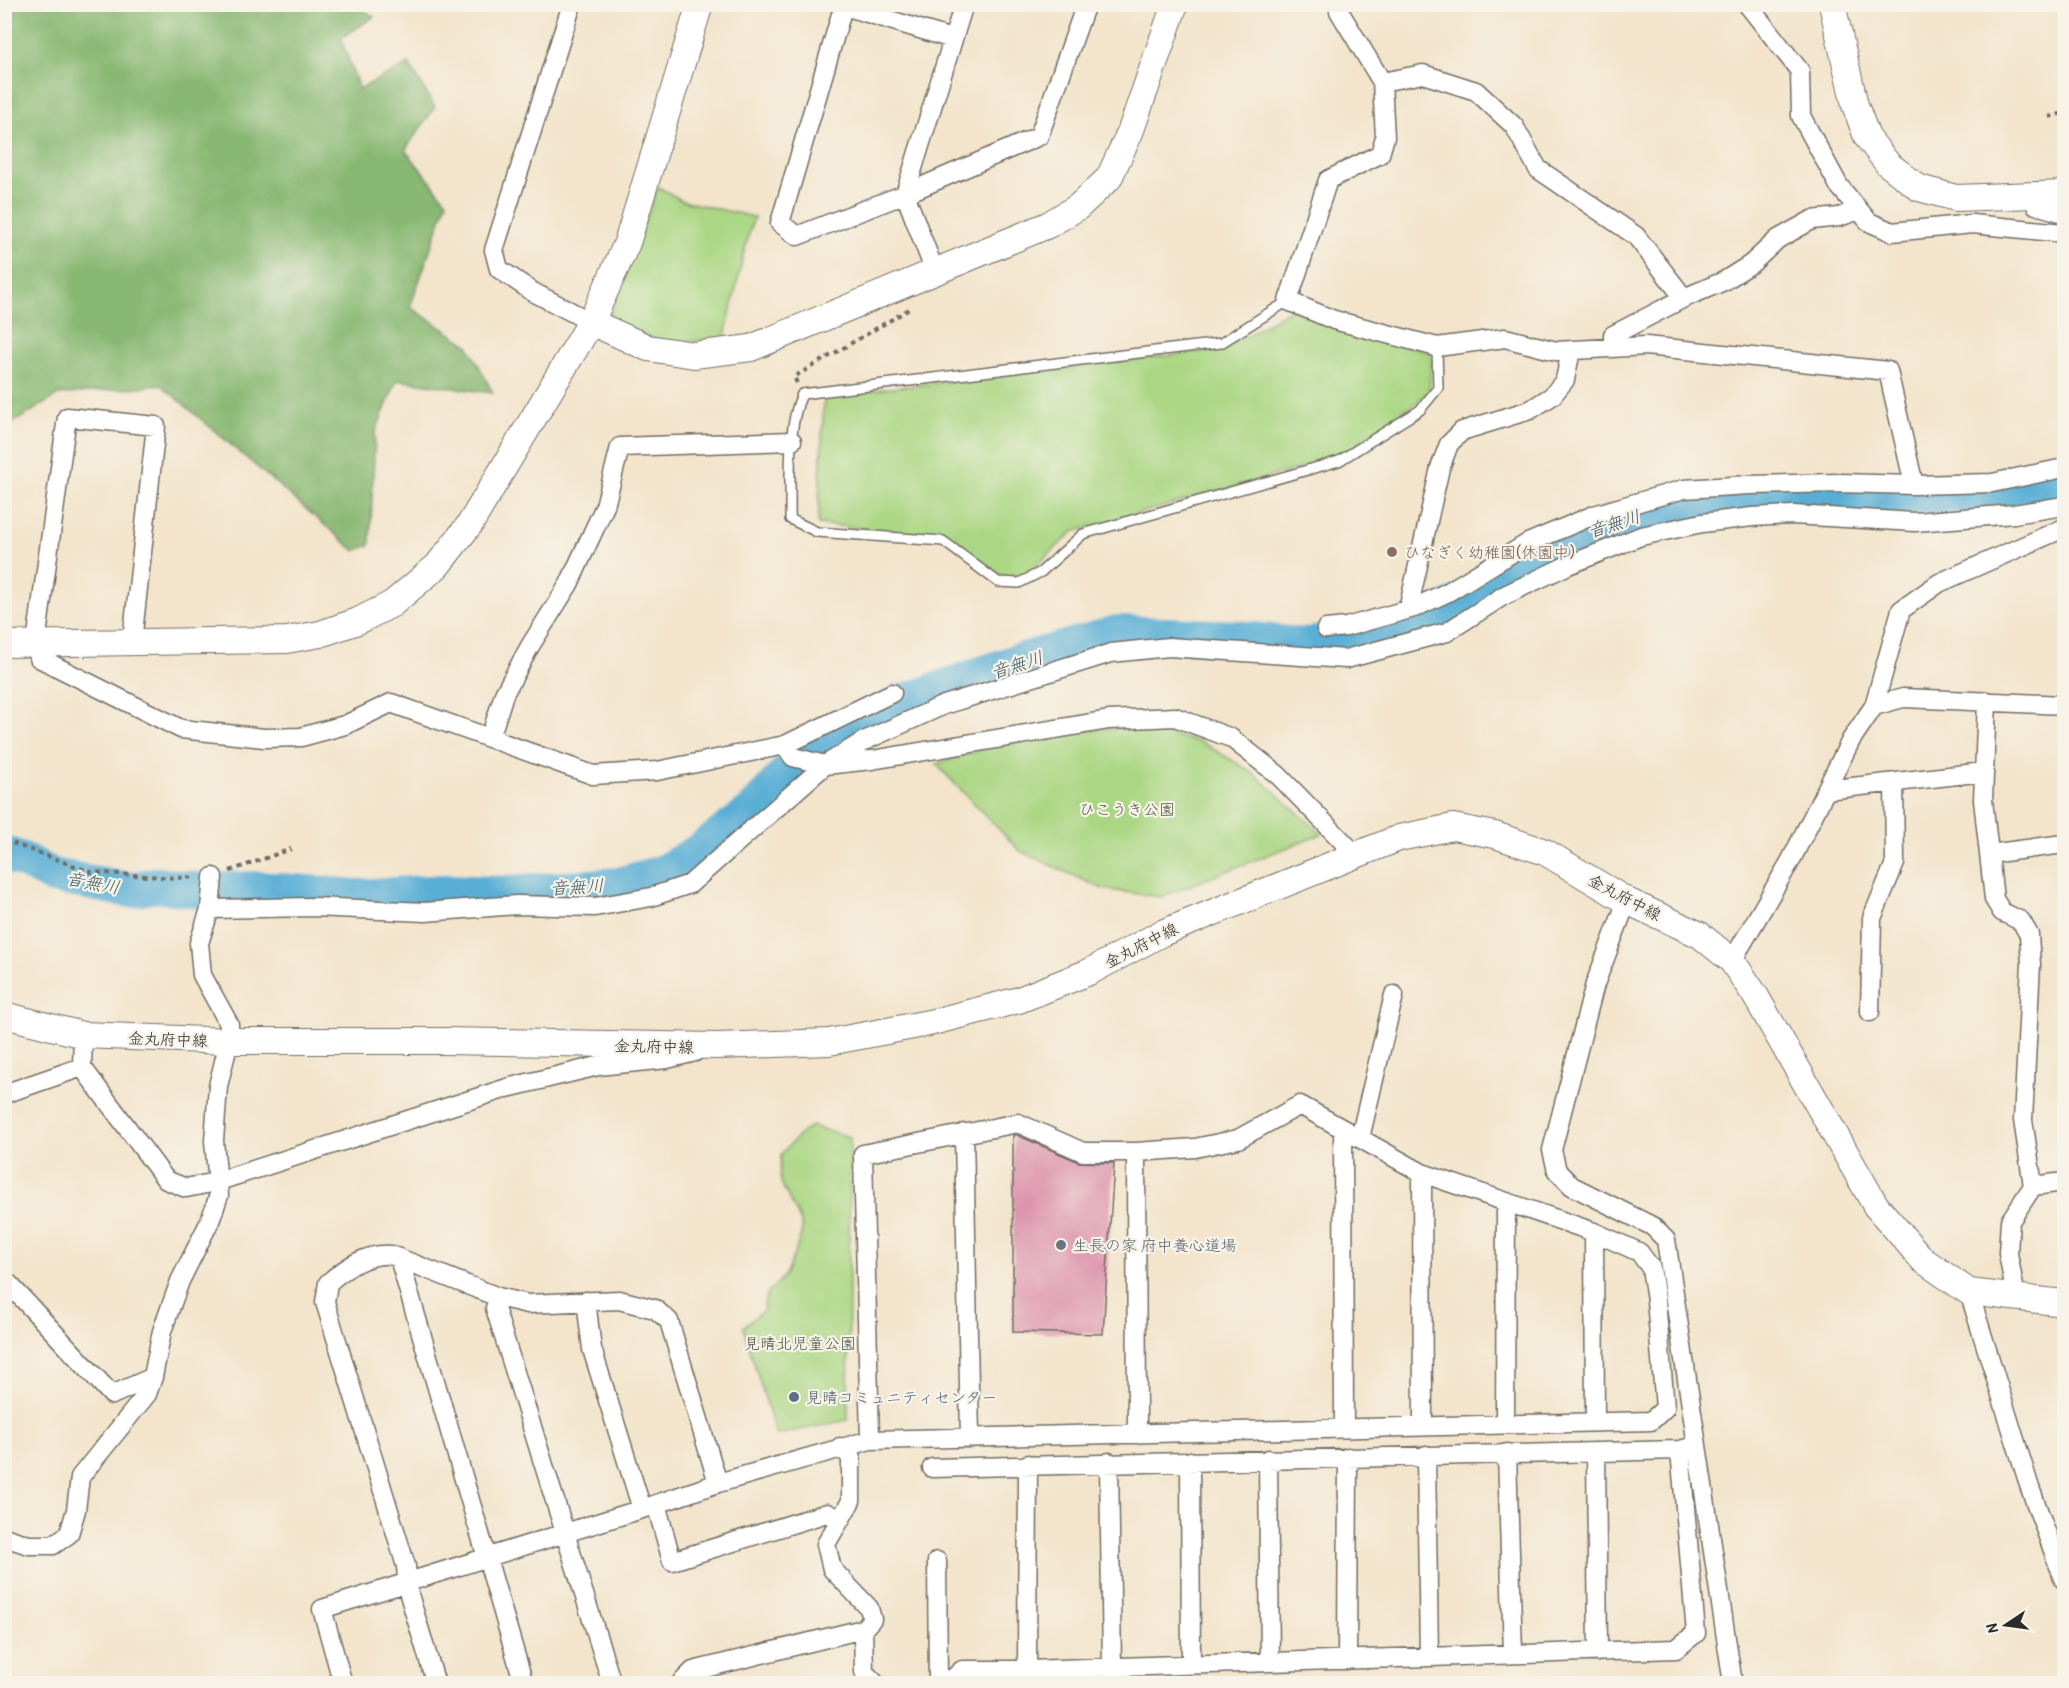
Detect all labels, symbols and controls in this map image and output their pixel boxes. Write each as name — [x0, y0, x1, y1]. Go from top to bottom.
water label: 音無川 — [1584, 503, 1643, 544]
place label: ひなぎく幼稚園(休園中) — [1404, 541, 1575, 563]
marker: ひなぎく幼稚園(休園中) — [1385, 545, 1399, 559]
water label: 音無川 — [987, 644, 1046, 685]
park label: ひこうき公園 — [1079, 798, 1175, 820]
water label: 音無川 — [64, 865, 122, 900]
street label: 金丸府中線 — [1585, 869, 1665, 925]
water label: 音無川 — [549, 873, 605, 900]
street label: 金丸府中線 — [1100, 917, 1182, 973]
street label: 金丸府中線 — [128, 1027, 208, 1051]
street label: 金丸府中線 — [614, 1034, 694, 1058]
place label: 生長の家 府中養心道場 — [1073, 1234, 1237, 1256]
marker: 生長の家 府中養心道場 — [1054, 1238, 1068, 1252]
park label: 見晴北児童公園 — [744, 1332, 856, 1354]
place label: 見晴コミュニティセンター — [806, 1386, 997, 1408]
marker: 見晴コミュニティセンター — [787, 1390, 801, 1404]
north arrow — [1976, 1595, 2036, 1655]
text: N — [1980, 1621, 2003, 1635]

